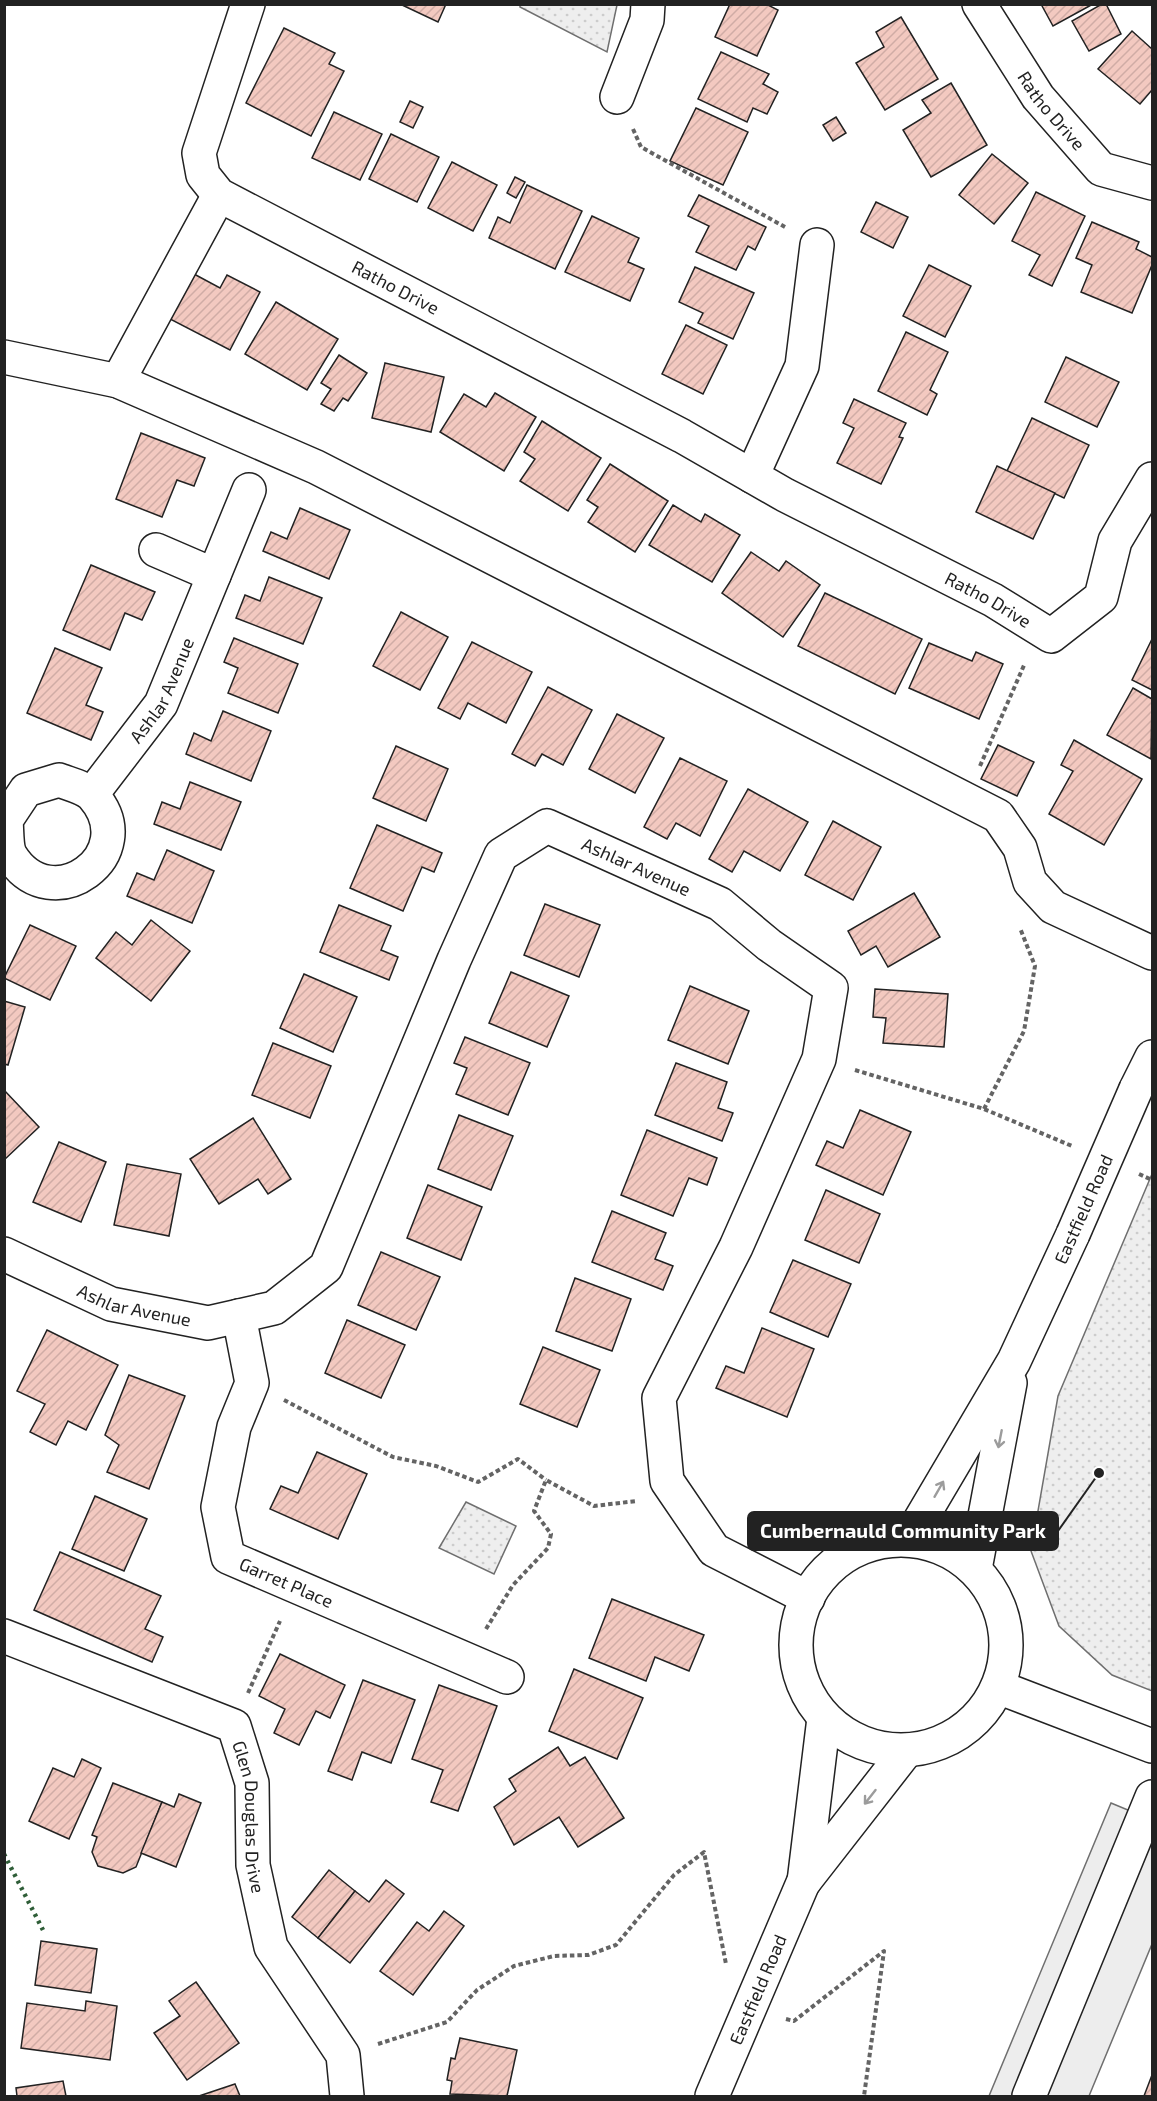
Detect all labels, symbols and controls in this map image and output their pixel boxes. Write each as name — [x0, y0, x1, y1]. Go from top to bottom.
street label: Ratho Drive — [1013, 67, 1090, 154]
street label: Ratho Drive — [348, 255, 443, 319]
street label: Ratho Drive — [941, 567, 1035, 632]
street label: Ashlar Avenue — [124, 634, 198, 747]
street label: Ashlar Avenue — [579, 832, 694, 900]
street label: Eastfield Road — [1049, 1151, 1117, 1267]
street label: Ashlar Avenue — [74, 1279, 193, 1330]
one-way arrow — [994, 1428, 1005, 1448]
one-way arrow — [933, 1481, 945, 1498]
callout: Cumbernauld Community Park — [748, 1512, 1058, 1550]
text: Cumbernauld Community Park — [760, 1518, 1047, 1543]
street label: Garret Place — [236, 1552, 337, 1612]
street label: Glen Douglas Drive — [228, 1738, 270, 1895]
one-way arrow — [863, 1789, 876, 1805]
street label: Eastfield Road — [724, 1931, 791, 2048]

